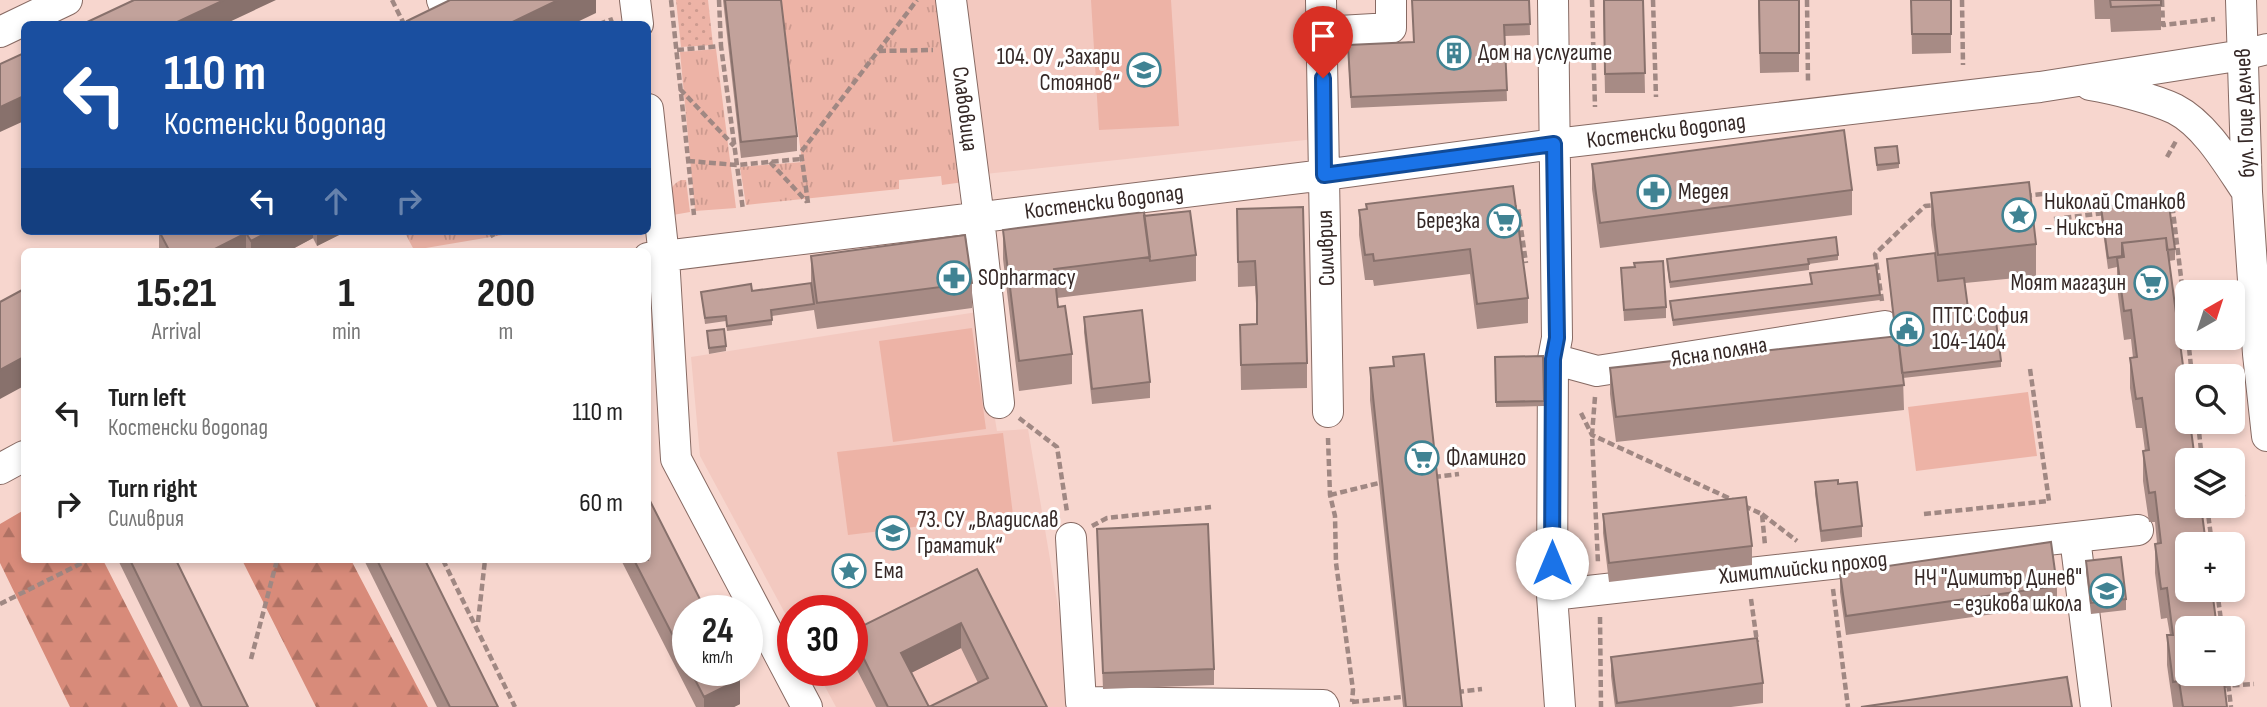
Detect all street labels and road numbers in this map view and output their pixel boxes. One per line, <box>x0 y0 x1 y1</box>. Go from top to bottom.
street label: бул. Гоце Делчев <box>2229 48 2261 178</box>
street label: Славовица <box>946 65 984 153</box>
street label: Костенски водопад <box>1585 107 1747 155</box>
street label: Костенски водопад <box>1023 178 1185 226</box>
street label: Силиврия <box>1311 210 1341 286</box>
street label: Ясна поляна <box>1669 331 1769 373</box>
street label: Химитлийски проход <box>1716 545 1889 591</box>

